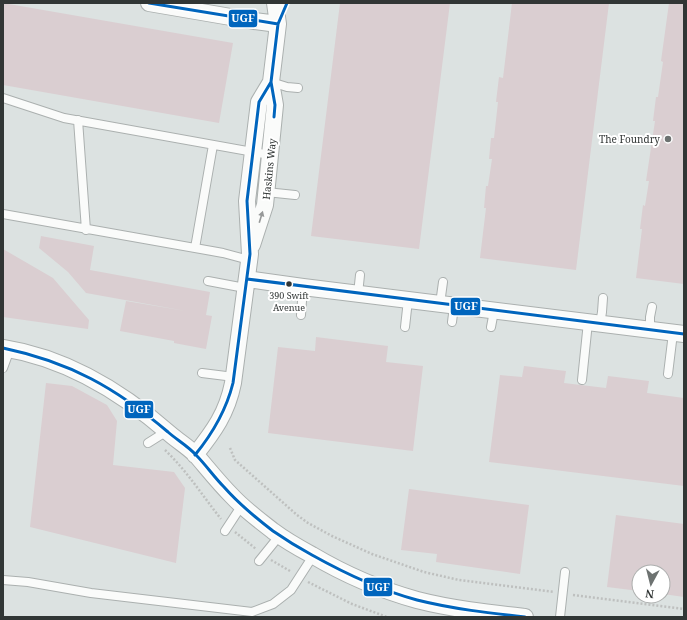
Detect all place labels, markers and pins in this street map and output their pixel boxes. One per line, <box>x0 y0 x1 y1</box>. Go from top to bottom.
place label: The Foundry <box>599 132 660 146</box>
marker: The Foundry <box>663 134 673 144</box>
marker: 390 Swift Avenue <box>284 279 294 289</box>
place label: 390 Swift Avenue <box>269 289 309 314</box>

